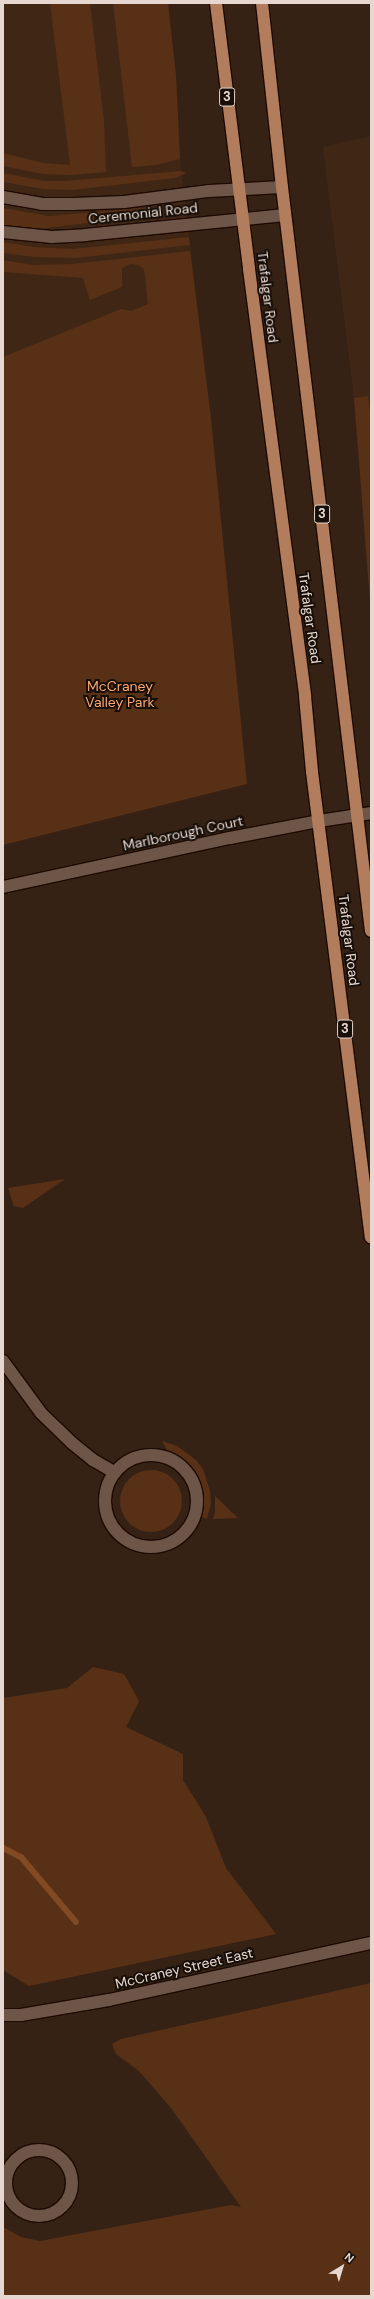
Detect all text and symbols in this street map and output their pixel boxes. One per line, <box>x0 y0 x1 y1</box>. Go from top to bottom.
road number: 3 <box>219 86 235 108</box>
street label: Ceremonial Road <box>87 199 199 227</box>
street label: Trafalgar Road <box>254 250 282 344</box>
road number: 3 <box>314 503 330 525</box>
street label: Trafalgar Road <box>295 571 325 665</box>
park label: McCraney Valley Park <box>85 678 155 710</box>
street label: Marlborough Court <box>121 812 245 854</box>
street label: Trafalgar Road <box>335 893 363 987</box>
road number: 3 <box>337 1018 353 1040</box>
street label: McCraney Street East <box>113 1944 255 1992</box>
north arrow <box>322 2247 362 2287</box>
text: N <box>342 2250 357 2266</box>

